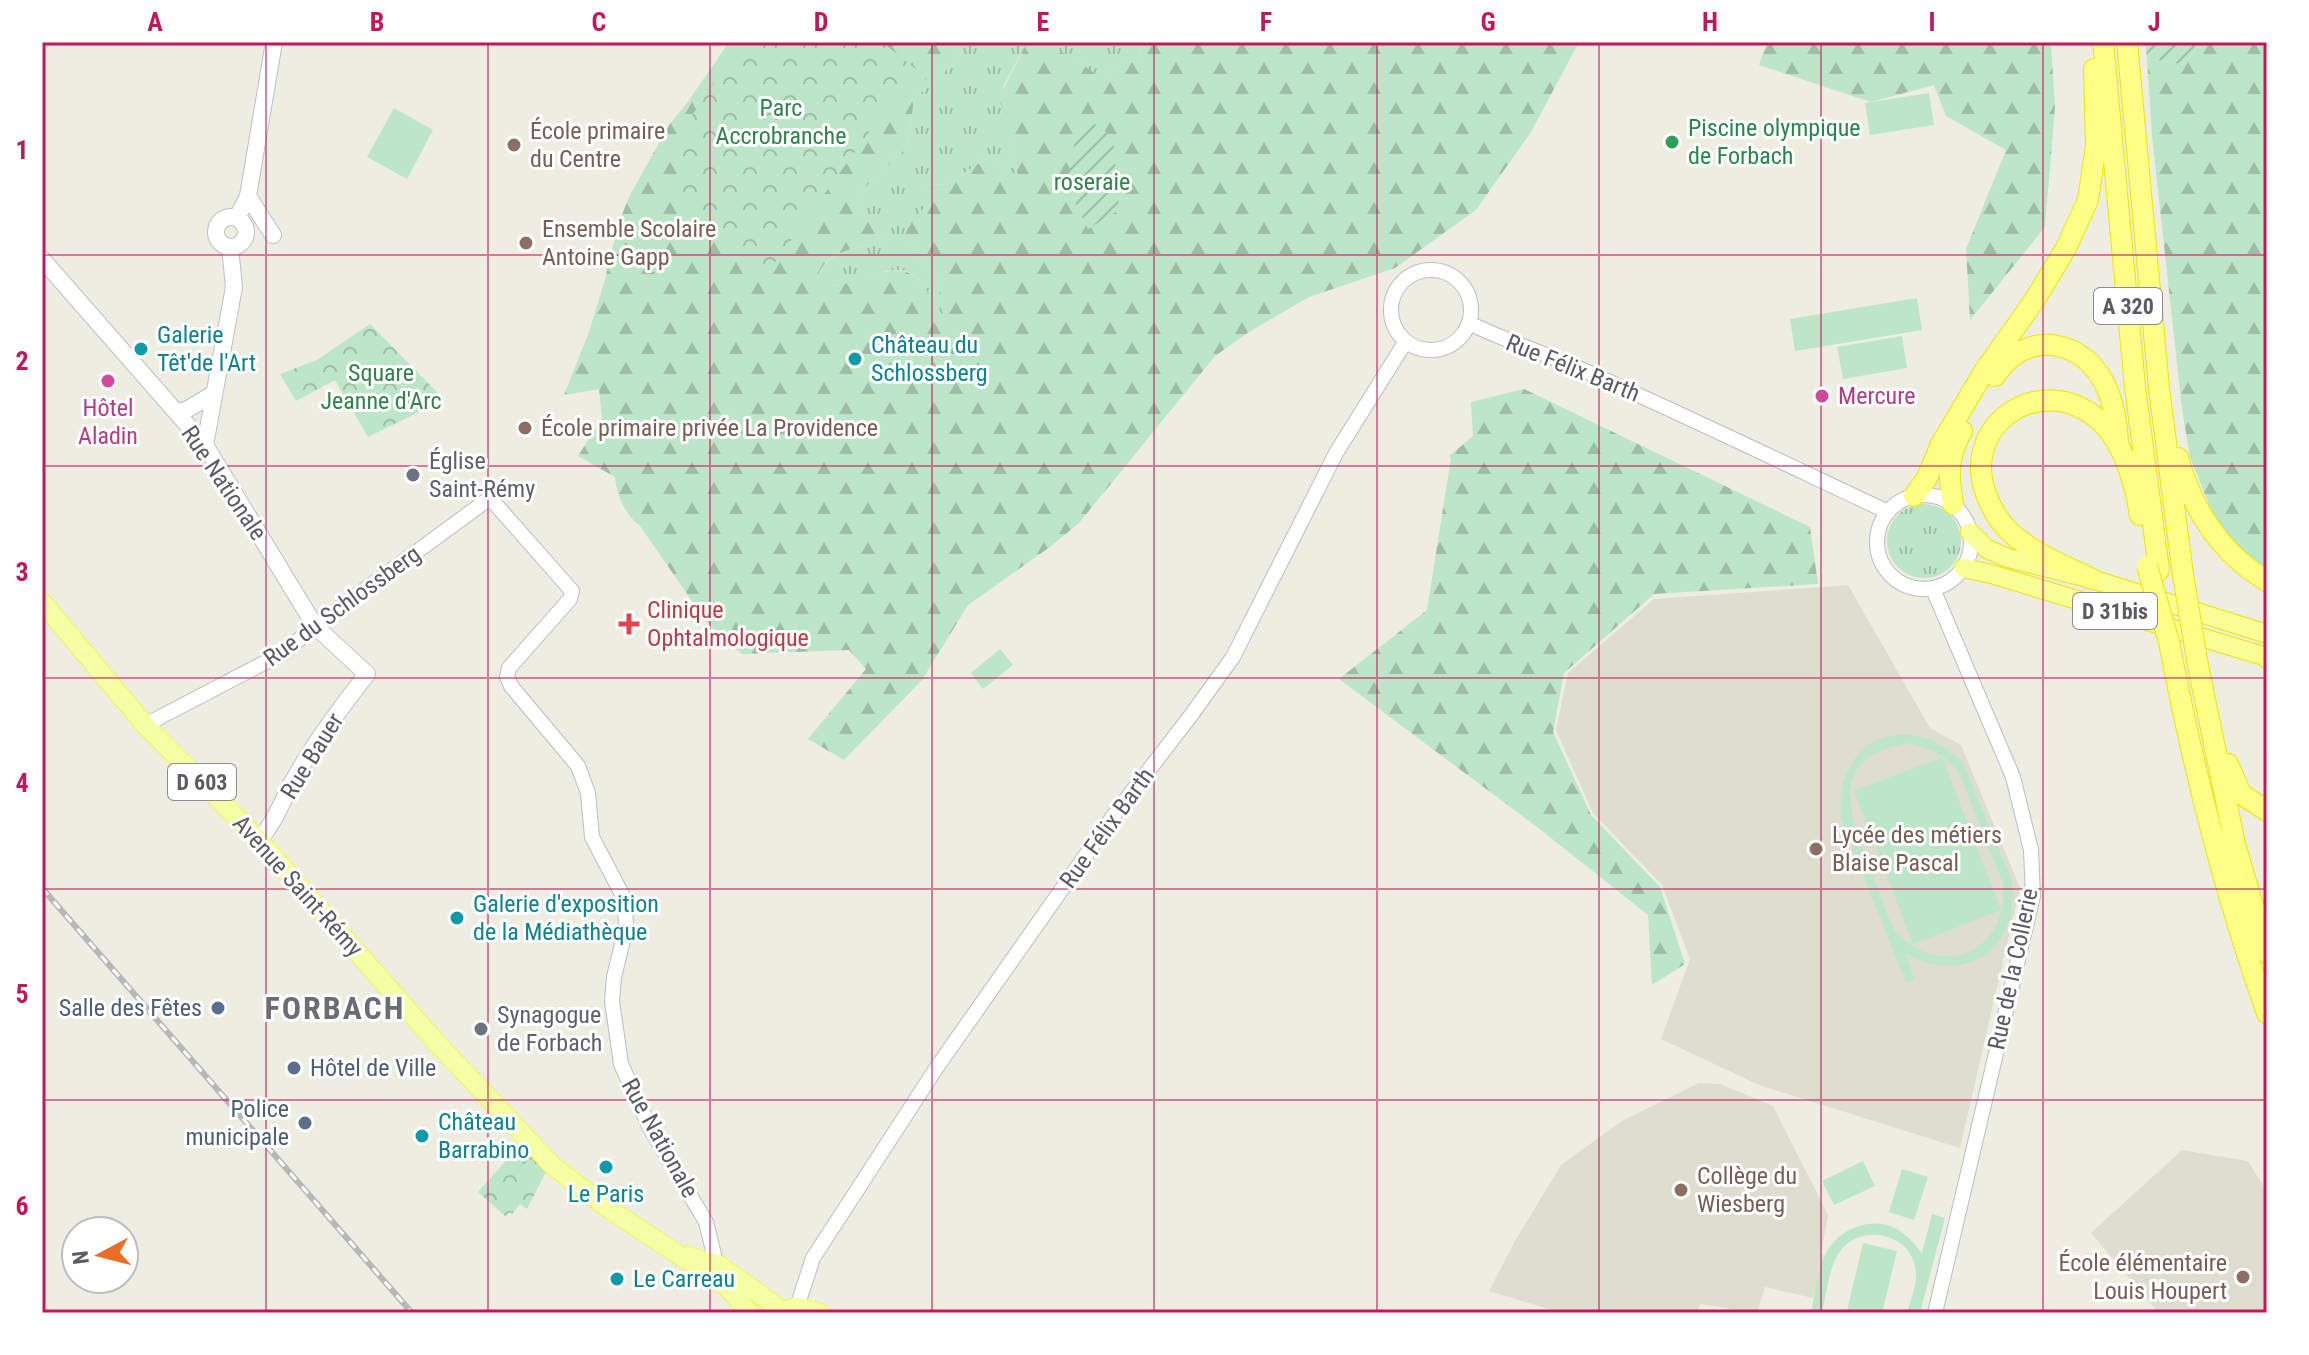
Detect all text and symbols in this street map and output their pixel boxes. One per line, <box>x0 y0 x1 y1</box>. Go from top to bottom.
text: A <box>147 7 163 37</box>
text: B <box>370 7 384 37</box>
text: C <box>592 7 607 37</box>
text: D <box>814 7 828 37</box>
text: E <box>1037 7 1050 37</box>
text: F <box>1260 7 1272 37</box>
text: G <box>1480 7 1496 37</box>
text: H <box>1702 7 1718 37</box>
text: I <box>1928 7 1936 37</box>
text: J <box>2148 7 2160 37</box>
park label: Parc Accrobranche <box>716 94 846 150</box>
place label: Piscine olympique de Forbach <box>1688 114 1861 170</box>
place label: École primaire du Centre <box>530 117 665 173</box>
marker: Piscine olympique de Forbach <box>1663 133 1681 151</box>
text: 1 <box>15 135 29 165</box>
marker: École primaire du Centre <box>505 136 523 154</box>
park label: roseraie <box>1054 168 1130 196</box>
place label: Ensemble Scolaire Antoine Gapp <box>542 215 716 271</box>
marker: Ensemble Scolaire Antoine Gapp <box>517 234 535 252</box>
road number: A 320 <box>2094 288 2162 324</box>
place label: Galerie Têt'de l'Art <box>157 321 256 377</box>
street label: Rue Félix Barth <box>1502 328 1644 408</box>
place label: Château du Schlossberg <box>871 331 988 387</box>
marker: Galerie Têt'de l'Art <box>132 340 150 358</box>
text: 2 <box>15 346 29 376</box>
marker: Château du Schlossberg <box>846 350 864 368</box>
park label: Square Jeanne d'Arc <box>320 359 442 415</box>
marker: Hôtel Aladin <box>99 372 117 390</box>
place label: Mercure <box>1838 382 1916 410</box>
marker: Mercure <box>1813 387 1831 405</box>
place label: Hôtel Aladin <box>78 394 138 450</box>
place label: École primaire privée La Providence <box>541 414 878 442</box>
marker: École primaire privée La Providence <box>516 419 534 437</box>
street label: Rue Nationale <box>175 420 273 546</box>
place label: Église Saint-Rémy <box>429 447 535 503</box>
marker: Église Saint-Rémy <box>404 466 422 484</box>
street label: Rue du Schlossberg <box>258 540 426 672</box>
text: 3 <box>15 557 29 587</box>
road number: D 31bis <box>2073 593 2157 629</box>
place label: Clinique Ophtalmologique <box>647 596 809 652</box>
marker: Clinique Ophtalmologique <box>618 613 640 635</box>
street label: Rue Bauer <box>275 708 349 804</box>
street label: Rue Félix Barth <box>1054 762 1160 894</box>
road number: D 603 <box>168 764 236 800</box>
text: 4 <box>15 768 29 798</box>
street label: Avenue Saint-Rémy <box>227 809 369 963</box>
place label: Lycée des métiers Blaise Pascal <box>1832 821 2002 877</box>
marker: Lycée des métiers Blaise Pascal <box>1807 840 1825 858</box>
street label: Rue de la Collerie <box>1982 886 2044 1052</box>
place label: Galerie d'exposition de la Médiathèque <box>473 890 659 946</box>
marker: Galerie d'exposition de la Médiathèque <box>448 909 466 927</box>
text: 5 <box>15 979 29 1009</box>
district label: FORBACH <box>265 989 405 1027</box>
place label: Salle des Fêtes <box>59 994 202 1022</box>
marker: Salle des Fêtes <box>209 999 227 1017</box>
place label: Synagogue de Forbach <box>497 1001 602 1057</box>
marker: Synagogue de Forbach <box>472 1020 490 1038</box>
place label: Hôtel de Ville <box>310 1054 436 1082</box>
marker: Hôtel de Ville <box>285 1059 303 1077</box>
street label: Rue Nationale <box>616 1073 704 1203</box>
place label: Police municipale <box>186 1095 289 1151</box>
place label: Château Barrabino <box>438 1108 529 1164</box>
marker: Police municipale <box>296 1114 314 1132</box>
marker: Château Barrabino <box>413 1127 431 1145</box>
marker: Le Paris <box>597 1158 615 1176</box>
place label: Collège du Wiesberg <box>1697 1162 1797 1218</box>
place label: Le Paris <box>568 1180 644 1208</box>
marker: Collège du Wiesberg <box>1672 1181 1690 1199</box>
text: 6 <box>15 1191 29 1221</box>
north arrow <box>60 1215 140 1295</box>
text: N <box>67 1249 94 1266</box>
place label: École élémentaire Louis Houpert <box>2058 1249 2227 1305</box>
place label: Le Carreau <box>633 1265 735 1293</box>
marker: École élémentaire Louis Houpert <box>2234 1268 2252 1286</box>
marker: Le Carreau <box>608 1270 626 1288</box>

